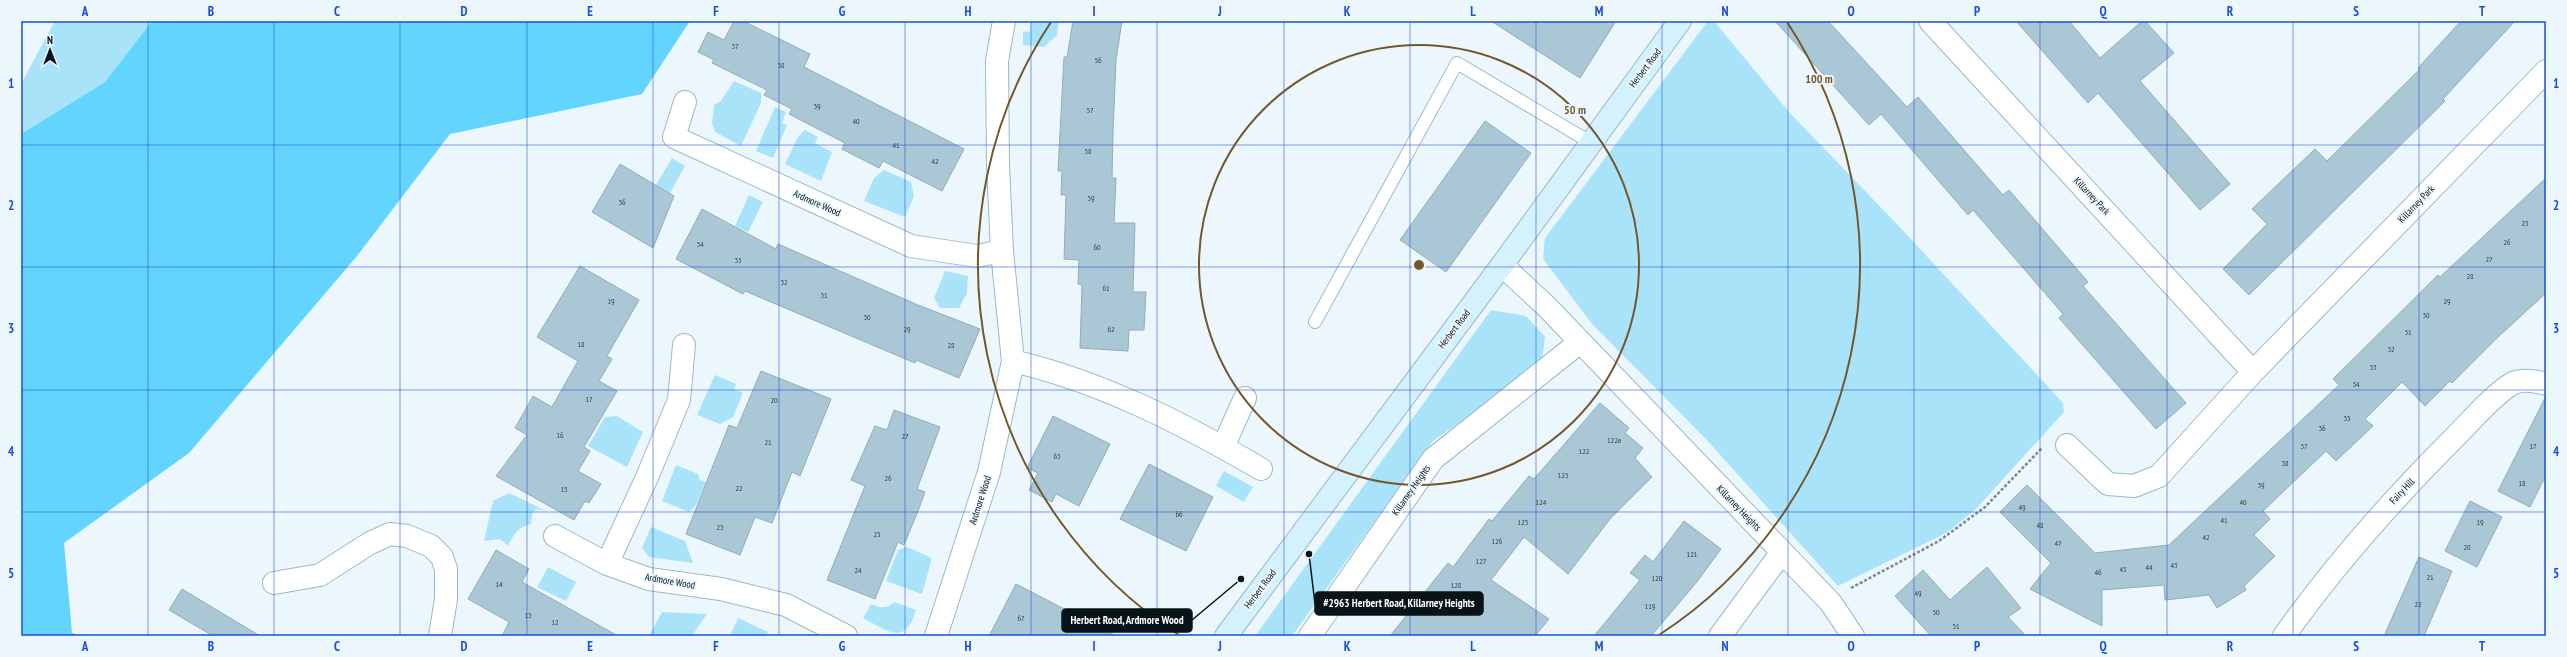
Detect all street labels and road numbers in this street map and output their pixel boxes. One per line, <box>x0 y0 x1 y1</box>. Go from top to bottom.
street label: Herbert Road <box>1626 46 1664 90</box>
street label: Killarney Park <box>2071 174 2113 218</box>
street label: Killarney Park <box>2395 182 2437 226</box>
street label: Ardmore Wood <box>791 187 843 219</box>
street label: Herbert Road <box>1435 307 1473 351</box>
street label: Killarney Heights <box>1389 462 1434 518</box>
street label: Ardmore Wood <box>966 474 994 526</box>
street label: Fairy Hill <box>2387 475 2418 507</box>
street label: Killarney Heights <box>1714 482 1765 534</box>
street label: Herbert Road <box>1241 567 1279 611</box>
street label: Ardmore Wood <box>644 570 696 592</box>

